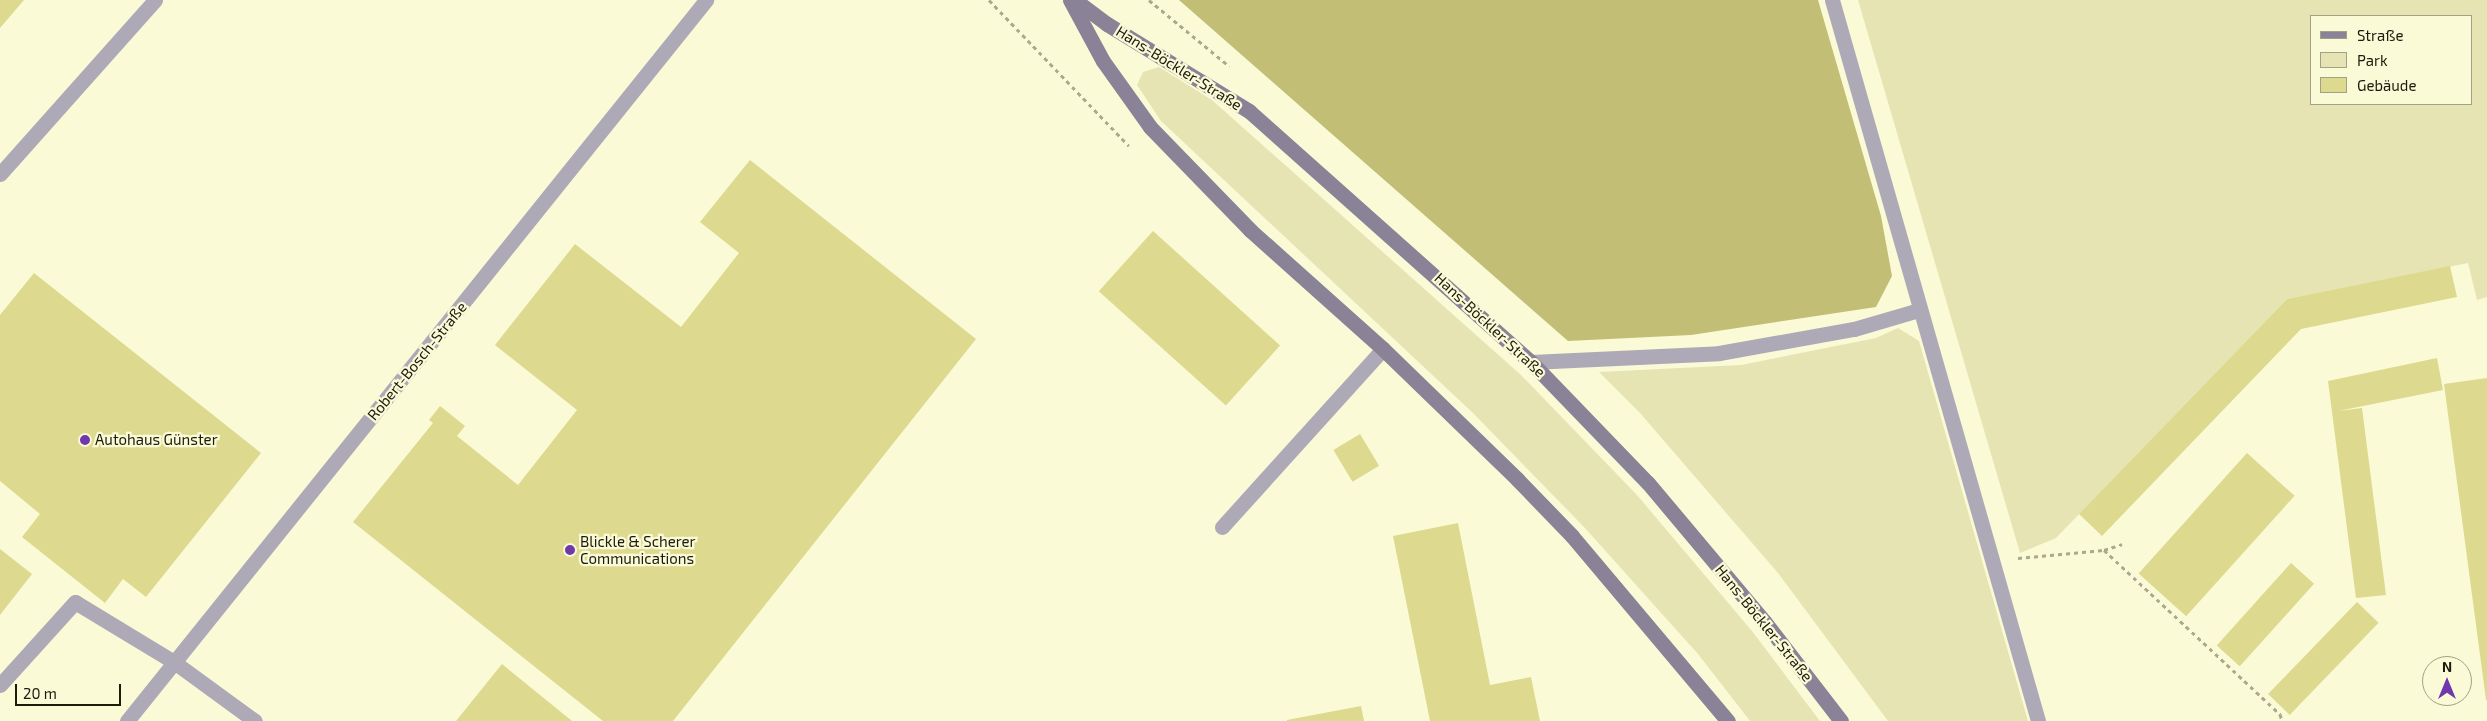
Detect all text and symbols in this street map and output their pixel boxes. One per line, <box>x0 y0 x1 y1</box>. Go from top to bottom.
legend <box>2310 15 2472 105</box>
street label: Hans-Böckler-Straße <box>1113 22 1245 114</box>
text: Straße <box>2357 26 2403 44</box>
text: Park <box>2357 51 2388 69</box>
text: Gebäude <box>2357 76 2416 94</box>
street label: Hans-Böckler-Straße <box>1431 269 1549 381</box>
street label: Robert-Bosch-Straße <box>364 298 470 424</box>
place label: Autohaus Günster <box>95 431 218 449</box>
marker: Autohaus Günster <box>79 434 91 446</box>
place label: Blickle & Scherer Communications <box>580 532 696 567</box>
marker: Blickle & Scherer Communications <box>564 544 576 556</box>
street label: Hans-Böckler-Straße <box>1711 561 1817 685</box>
north arrow <box>2422 656 2472 706</box>
text: N <box>2442 658 2452 675</box>
scale bar <box>18 674 124 706</box>
text: 20 m <box>23 684 57 702</box>

